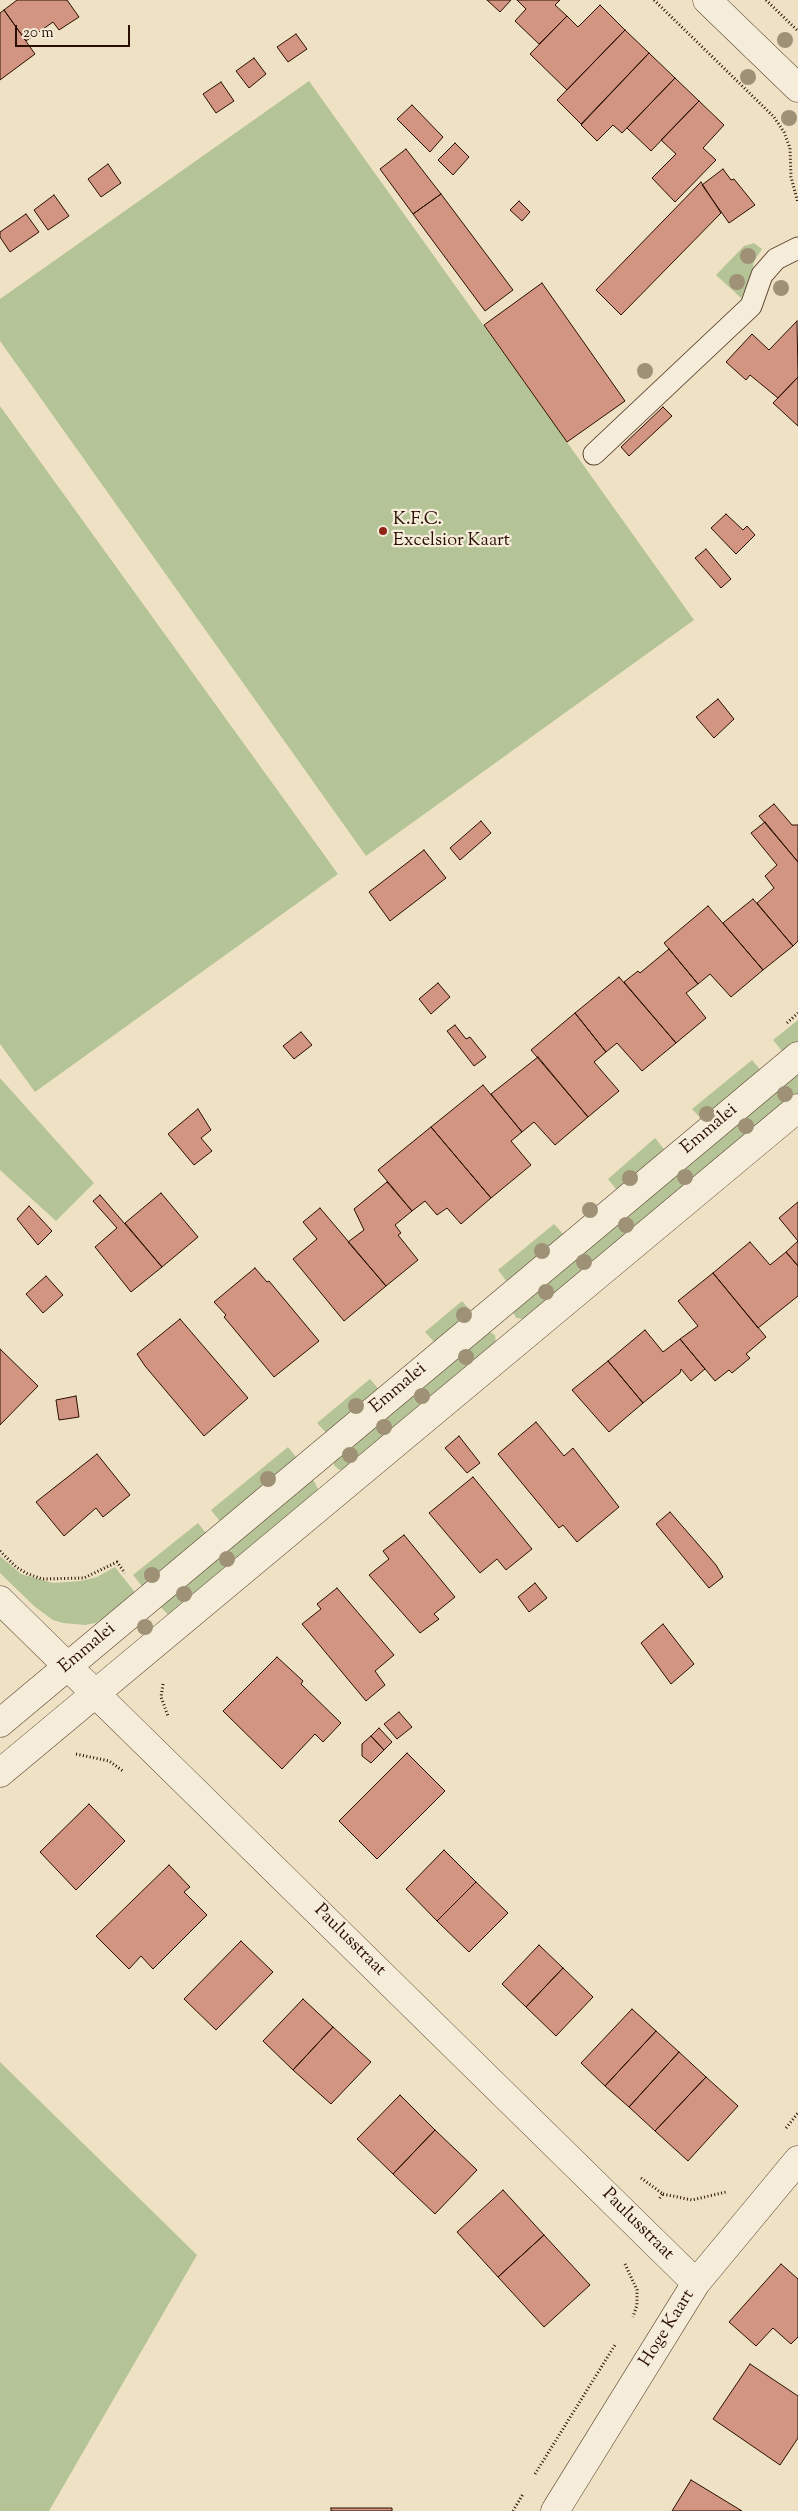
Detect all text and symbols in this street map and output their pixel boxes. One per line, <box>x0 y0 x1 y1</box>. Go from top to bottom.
scale bar <box>18 15 132 47</box>
text: 20 m <box>23 23 54 44</box>
place label: K.F.C. Excelsior Kaart <box>393 510 510 552</box>
marker: K.F.C. Excelsior Kaart <box>377 525 389 537</box>
street label: Emmalei <box>677 1100 743 1160</box>
street label: Emmalei <box>366 1359 432 1419</box>
street label: Emmalei <box>55 1619 121 1679</box>
street label: Paulusstraat <box>308 1900 390 1982</box>
street label: Paulusstraat <box>596 2184 678 2266</box>
street label: Hoge Kaart <box>636 2286 700 2372</box>

